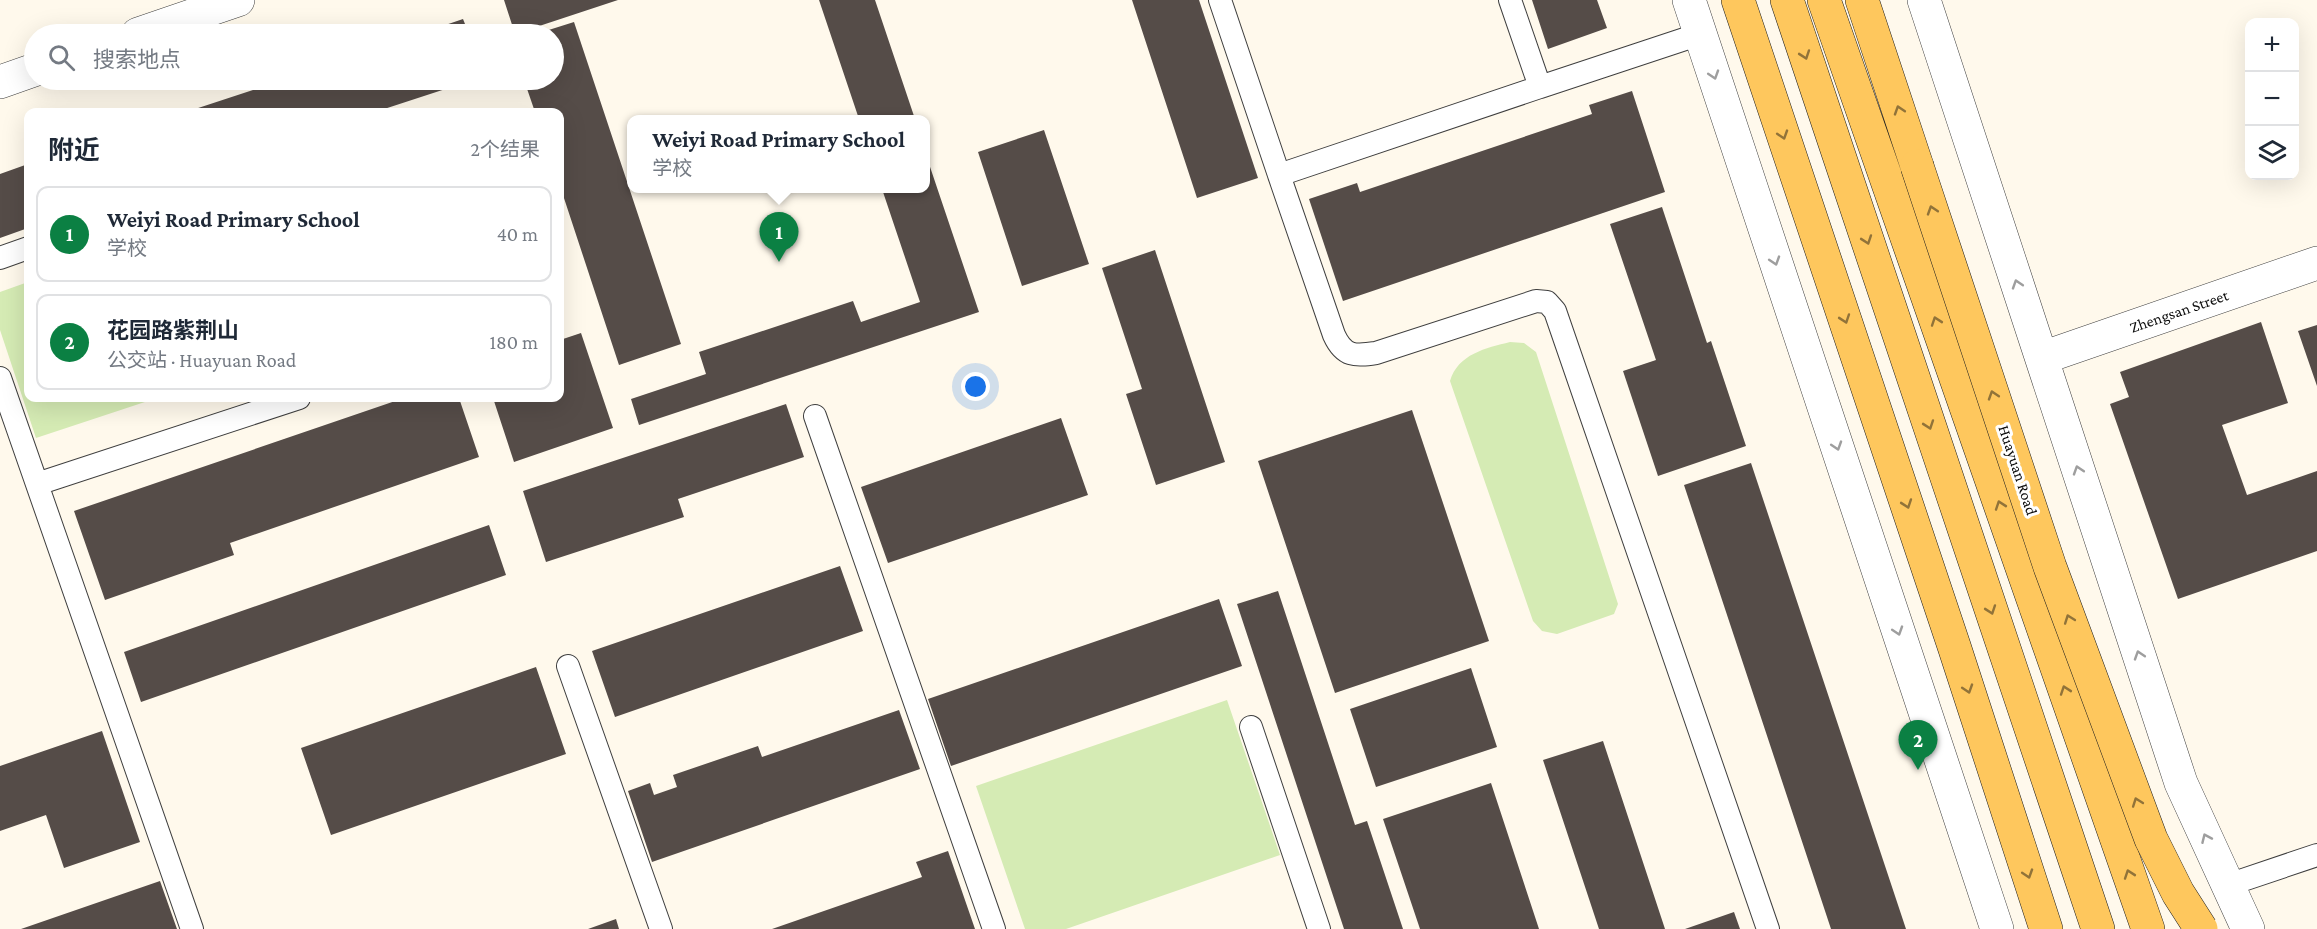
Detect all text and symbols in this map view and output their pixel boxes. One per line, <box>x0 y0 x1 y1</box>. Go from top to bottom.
map controls <box>2245 18 2299 180</box>
button: + <box>2245 18 2299 72</box>
search box <box>24 24 564 90</box>
icon: search <box>45 41 78 74</box>
text: 搜索地点 <box>93 47 181 72</box>
one-way arrow <box>1798 50 1811 60</box>
one-way arrow <box>1707 69 1719 80</box>
button: − <box>2245 72 2299 126</box>
one-way arrow <box>1893 105 1906 116</box>
popup <box>627 115 930 193</box>
button: layers <box>2245 126 2299 180</box>
text: Weiyi Road Primary School <box>652 127 905 152</box>
one-way arrow <box>1776 129 1788 140</box>
text: 附近 <box>48 136 100 165</box>
text: 2个结果 <box>470 138 540 160</box>
text: 学校 <box>652 157 692 179</box>
one-way arrow <box>1926 205 1939 216</box>
text: Weiyi Road Primary School <box>107 207 360 232</box>
pin: 1 <box>760 212 798 262</box>
text: 1 <box>66 223 73 245</box>
text: 40 m <box>497 223 538 245</box>
one-way arrow <box>1860 234 1873 245</box>
text: 学校 <box>107 237 147 259</box>
one-way arrow <box>1768 255 1781 266</box>
one-way arrow <box>2012 280 2025 290</box>
street label: Zhengsan Street <box>2128 286 2231 337</box>
one-way arrow <box>1837 313 1850 324</box>
one-way arrow <box>1931 316 1944 327</box>
text: 花园路紫荆山 <box>107 318 239 343</box>
text: 2 <box>64 331 75 353</box>
text: 180 m <box>489 331 538 353</box>
text: 公交站 · Huayuan Road <box>107 349 296 371</box>
your location <box>961 372 990 401</box>
one-way arrow <box>1988 390 2000 401</box>
one-way arrow <box>1922 419 1935 430</box>
street label: Huayuan Road <box>1994 423 2041 518</box>
one-way arrow <box>1829 440 1842 451</box>
one-way arrow <box>2073 465 2086 476</box>
one-way arrow <box>1899 498 1912 509</box>
one-way arrow <box>1995 501 2008 511</box>
one-way arrow <box>1984 604 1997 615</box>
one-way arrow <box>2064 615 2077 625</box>
one-way arrow <box>1891 625 1903 636</box>
one-way arrow <box>2134 650 2146 661</box>
one-way arrow <box>1961 683 1973 694</box>
one-way arrow <box>2059 685 2072 696</box>
pin: 2 <box>1898 720 1938 770</box>
one-way arrow <box>2132 797 2145 808</box>
one-way arrow <box>2202 833 2214 844</box>
one-way arrow <box>2021 868 2033 879</box>
one-way arrow <box>2123 869 2136 880</box>

